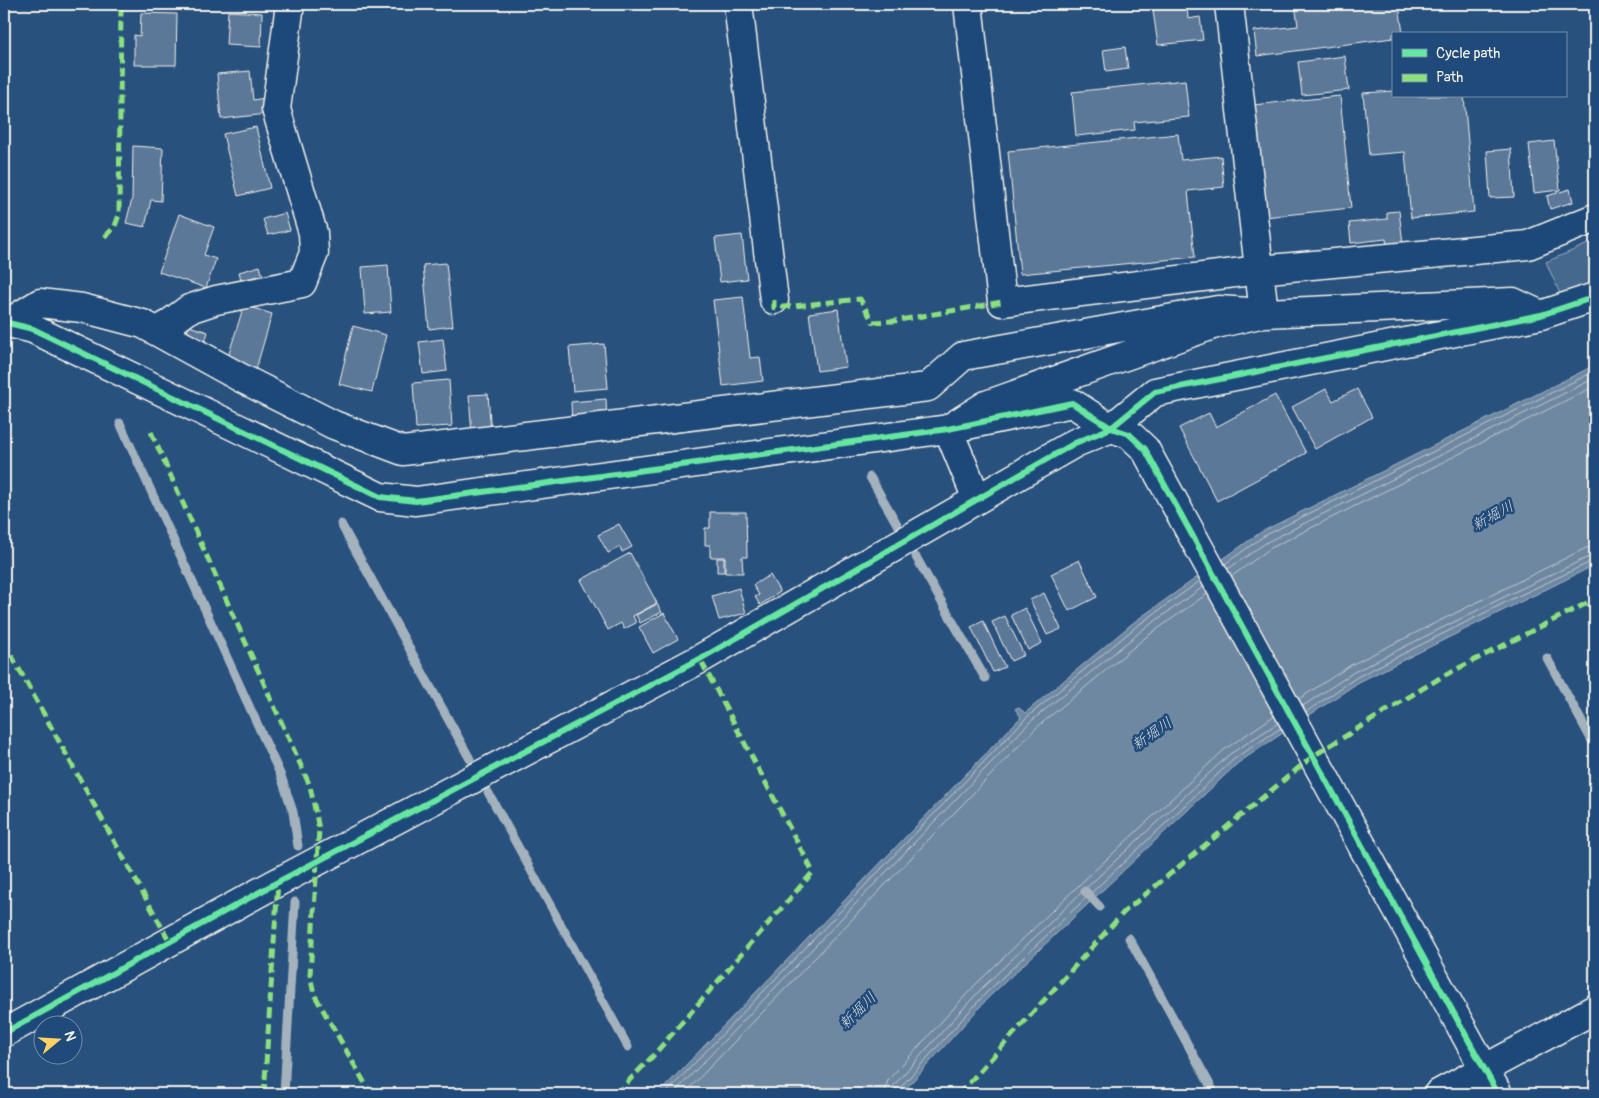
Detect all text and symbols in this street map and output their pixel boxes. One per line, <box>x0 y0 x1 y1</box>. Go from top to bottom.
legend <box>1392 32 1566 98</box>
text: Cycle path <box>1436 44 1500 63</box>
text: Path <box>1436 68 1463 87</box>
water label: 新堀川 <box>1469 497 1517 535</box>
water label: 新堀川 <box>1128 713 1176 755</box>
water label: 新堀川 <box>835 988 881 1034</box>
north arrow <box>32 1016 82 1066</box>
text: N <box>60 1029 79 1043</box>

